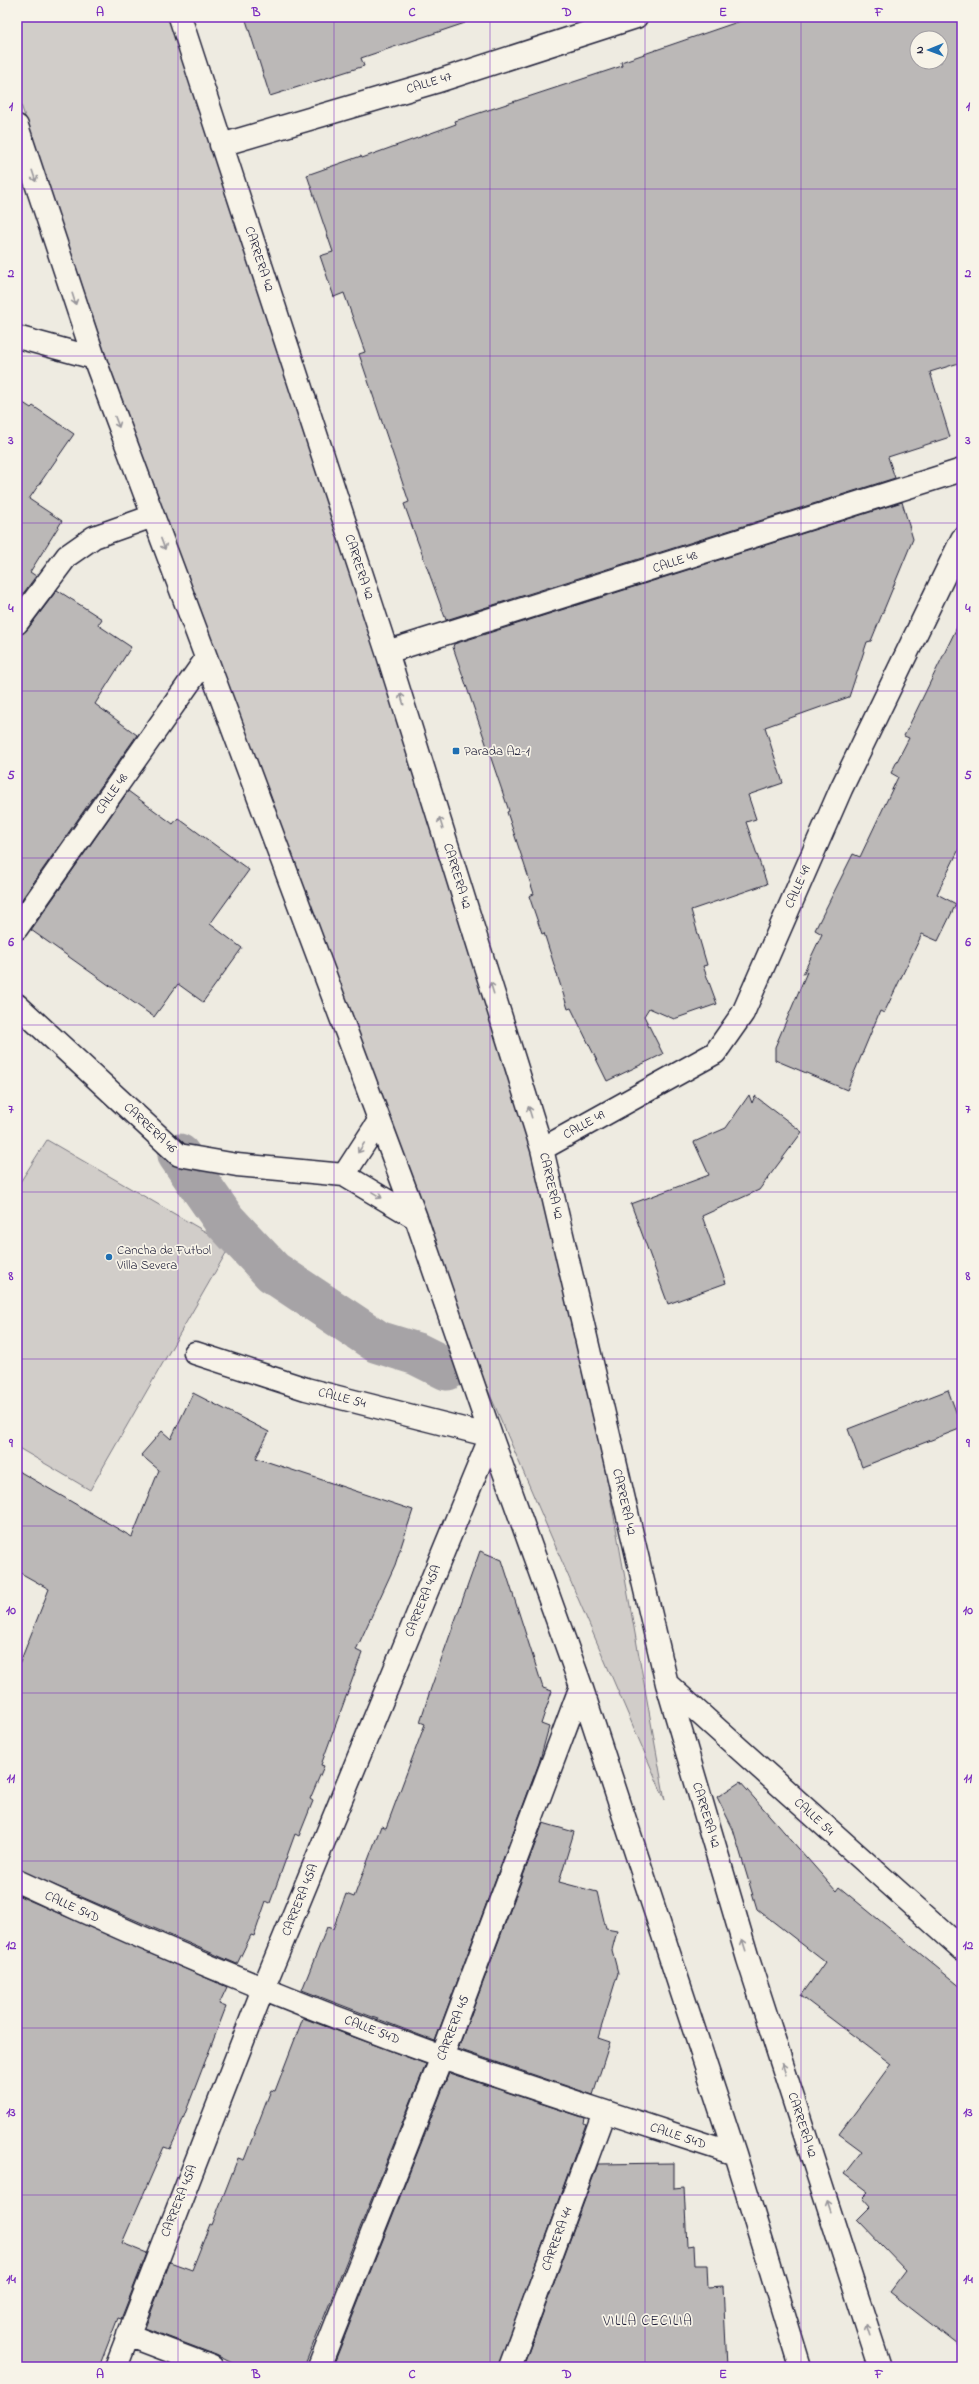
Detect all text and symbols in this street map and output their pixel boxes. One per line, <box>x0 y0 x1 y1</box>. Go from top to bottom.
text: A <box>96 3 104 22</box>
text: B <box>251 3 261 22</box>
text: C <box>408 3 416 22</box>
text: D <box>561 3 572 22</box>
text: E <box>719 3 727 22</box>
text: F <box>874 3 884 22</box>
north arrow <box>909 30 949 70</box>
text: N <box>912 46 928 54</box>
street label: CALLE 47 <box>404 67 455 99</box>
text: 1 <box>9 97 14 116</box>
text: 1 <box>966 97 971 116</box>
one-way arrow <box>30 170 38 182</box>
street label: CARRERA 42 <box>240 224 279 295</box>
text: 2 <box>7 264 15 283</box>
text: 2 <box>964 264 972 283</box>
one-way arrow <box>71 293 78 306</box>
one-way arrow <box>114 416 122 428</box>
text: 3 <box>7 431 14 450</box>
text: 3 <box>964 431 971 450</box>
street label: CARRERA 42 <box>340 532 379 603</box>
one-way arrow <box>160 537 168 549</box>
street label: CALLE 48 <box>650 546 700 578</box>
text: 4 <box>7 599 14 618</box>
text: 4 <box>964 599 971 618</box>
one-way arrow <box>398 693 405 706</box>
place label: Parada A2-1 <box>464 742 530 761</box>
marker: Parada A2-1 <box>451 746 461 756</box>
text: 5 <box>7 766 15 785</box>
text: 5 <box>964 766 972 785</box>
street label: CALLE 48 <box>91 770 133 818</box>
one-way arrow <box>437 817 444 830</box>
street label: CARRERA 42 <box>438 841 476 912</box>
street label: CALLE 49 <box>780 862 816 911</box>
text: 6 <box>7 933 14 952</box>
text: 6 <box>964 933 971 952</box>
one-way arrow <box>488 981 495 994</box>
street label: CARRERA 46 <box>119 1098 181 1158</box>
text: 7 <box>8 1100 14 1119</box>
text: 7 <box>965 1100 971 1119</box>
one-way arrow <box>526 1105 533 1118</box>
street label: CALLE 49 <box>560 1106 608 1144</box>
one-way arrow <box>357 1142 365 1153</box>
street label: CARRERA 42 <box>534 1151 568 1222</box>
one-way arrow <box>371 1192 383 1200</box>
place label: Cancha de Futbol Villa Severa <box>116 1241 211 1275</box>
marker: Cancha de Futbol Villa Severa <box>104 1252 114 1262</box>
text: 8 <box>8 1267 14 1286</box>
text: 8 <box>965 1267 971 1286</box>
street label: CALLE 54 <box>316 1383 369 1413</box>
text: 9 <box>8 1434 14 1453</box>
text: 9 <box>965 1434 971 1453</box>
street label: CARRERA 42 <box>607 1467 641 1538</box>
street label: CARRERA 45A <box>400 1562 446 1640</box>
text: 10 <box>6 1601 16 1620</box>
text: 10 <box>963 1601 973 1620</box>
text: 11 <box>7 1769 16 1788</box>
text: 11 <box>964 1769 973 1788</box>
street label: CARRERA 42 <box>687 1780 725 1851</box>
street label: CALLE 54 <box>790 1794 839 1841</box>
street label: CARRERA 45A <box>277 1861 323 1939</box>
street label: CALLE 54D <box>42 1886 102 1928</box>
text: 12 <box>6 1936 17 1955</box>
text: 12 <box>963 1936 974 1955</box>
one-way arrow <box>740 1939 747 1952</box>
street label: CARRERA 45 <box>432 1992 474 2063</box>
street label: CALLE 54D <box>341 2011 403 2049</box>
one-way arrow <box>780 2063 787 2076</box>
street label: CARRERA 42 <box>783 2090 822 2161</box>
text: 13 <box>6 2103 16 2122</box>
text: 13 <box>963 2103 973 2122</box>
street label: CALLE 54D <box>647 2118 709 2154</box>
street label: CARRERA 45A <box>156 2162 202 2240</box>
one-way arrow <box>824 2200 831 2213</box>
street label: CARRERA 44 <box>537 2204 578 2274</box>
text: 14 <box>6 2270 16 2289</box>
text: 14 <box>963 2270 973 2289</box>
district label: VILLA CECILIA <box>602 2311 693 2332</box>
one-way arrow <box>864 2324 871 2337</box>
text: A <box>96 2365 104 2384</box>
text: B <box>251 2365 261 2384</box>
text: C <box>408 2365 416 2384</box>
text: D <box>561 2365 572 2384</box>
text: E <box>719 2365 727 2384</box>
text: F <box>874 2365 884 2384</box>

